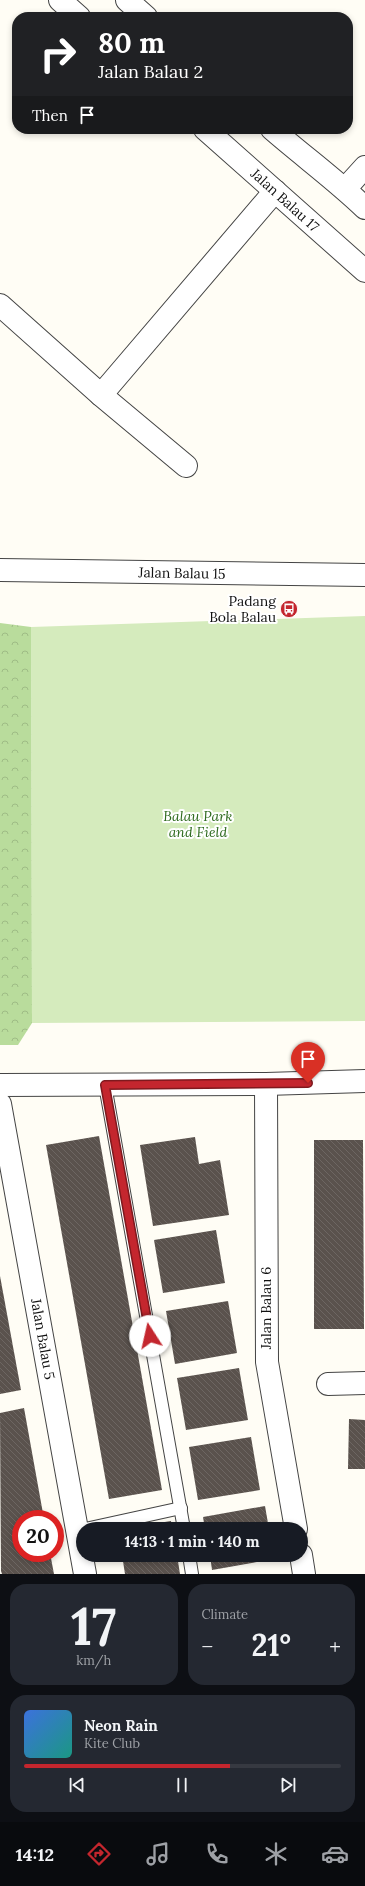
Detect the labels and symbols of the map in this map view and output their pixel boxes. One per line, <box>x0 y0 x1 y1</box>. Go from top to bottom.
street label: Jalan Balau 17 <box>246 164 323 236</box>
street label: Jalan Balau 15 <box>137 563 226 583</box>
place label: Padang Bola Balau <box>209 592 276 626</box>
bus stop icon: Padang Bola Balau <box>279 599 299 619</box>
park label: Balau Park and Field <box>163 807 233 841</box>
pin <box>291 1042 325 1083</box>
street label: Jalan Balau 6 <box>257 1267 275 1350</box>
street label: Jalan Balau 5 <box>27 1296 59 1381</box>
position arrow <box>129 1315 171 1357</box>
speed limit sign: 20 <box>12 1510 64 1562</box>

